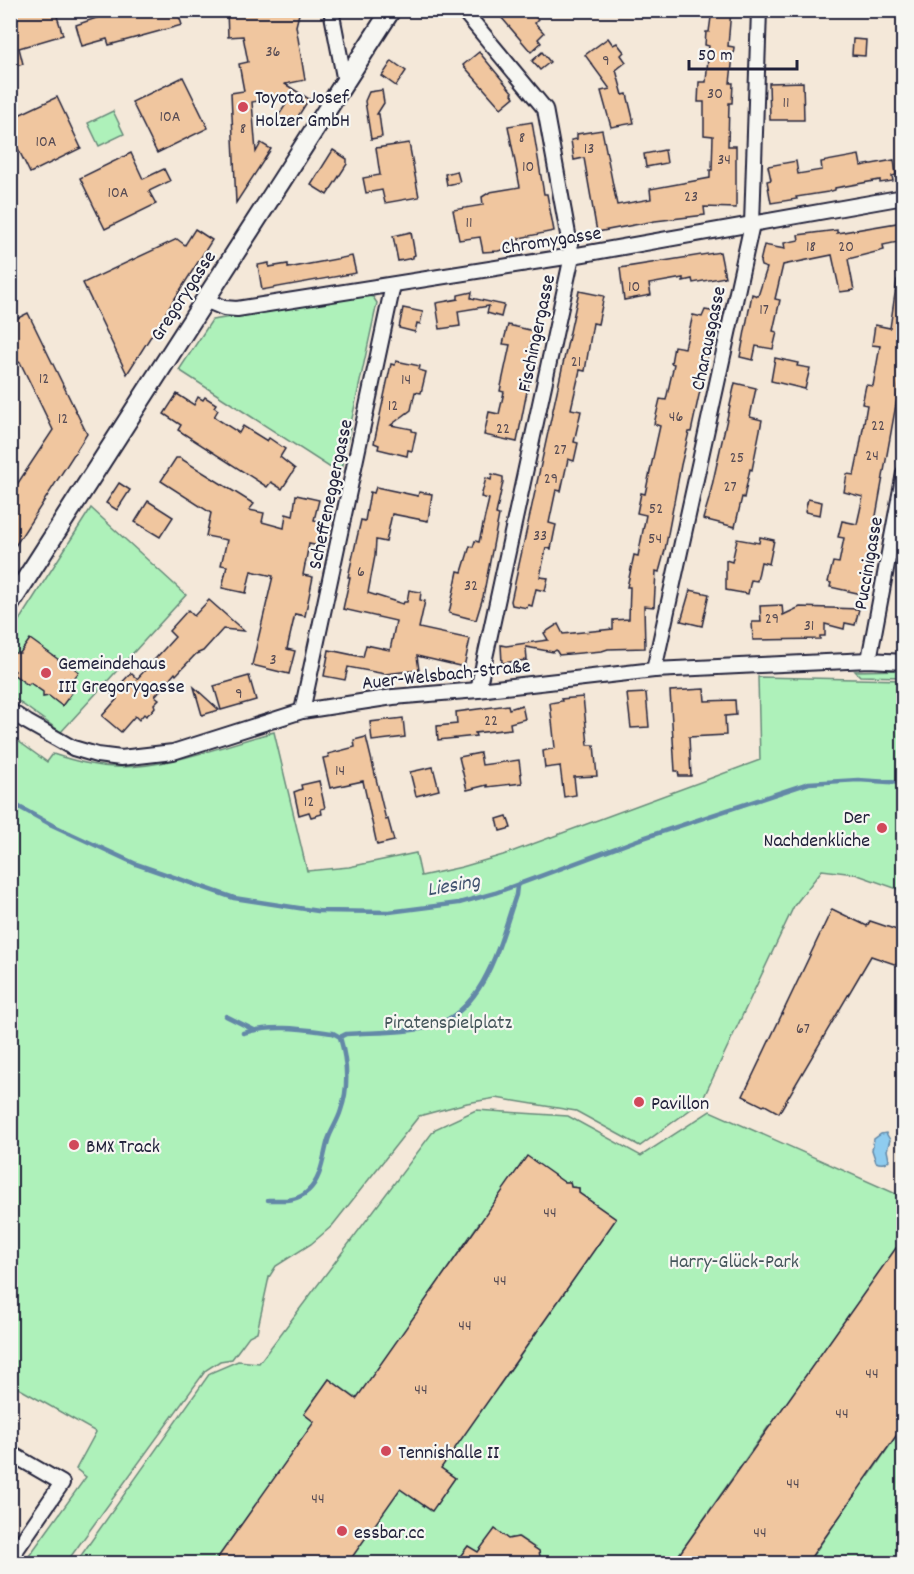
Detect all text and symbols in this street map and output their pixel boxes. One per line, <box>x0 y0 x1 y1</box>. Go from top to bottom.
scale bar <box>689 33 797 71</box>
house number: 36 <box>266 41 281 64</box>
text: 50 m <box>698 44 733 69</box>
house number: 9 <box>602 50 610 73</box>
house number: 30 <box>707 83 723 106</box>
place label: Toyota Josef Holzer GmbH <box>255 85 350 136</box>
house number: 11 <box>782 92 790 115</box>
marker: Toyota Josef Holzer GmbH <box>236 100 250 114</box>
house number: 10A <box>160 106 181 129</box>
house number: 8 <box>240 118 246 141</box>
house number: 8 <box>519 127 525 150</box>
house number: 10A <box>36 131 57 154</box>
house number: 13 <box>584 138 594 161</box>
house number: 34 <box>717 149 731 172</box>
house number: 10 <box>522 156 534 179</box>
house number: 10A <box>108 182 129 205</box>
house number: 23 <box>684 186 698 209</box>
house number: 11 <box>465 212 473 235</box>
street label: Chromygasse <box>499 220 604 264</box>
house number: 18 <box>806 236 816 259</box>
house number: 20 <box>838 236 854 259</box>
street label: Gregorygasse <box>145 246 224 348</box>
street label: Fischingergasse <box>512 272 564 395</box>
house number: 10 <box>628 276 640 299</box>
street label: Charausgasse <box>685 284 735 393</box>
house number: 17 <box>759 299 769 322</box>
house number: 21 <box>571 351 581 374</box>
house number: 12 <box>39 368 49 391</box>
house number: 14 <box>401 369 411 392</box>
house number: 12 <box>388 395 398 418</box>
house number: 46 <box>669 406 683 429</box>
house number: 12 <box>58 408 68 431</box>
house number: 22 <box>871 415 885 438</box>
street label: Scheffeneggergasse <box>302 417 362 572</box>
house number: 22 <box>496 418 510 441</box>
house number: 27 <box>553 439 567 462</box>
house number: 24 <box>865 445 879 468</box>
house number: 25 <box>730 447 744 470</box>
house number: 29 <box>544 468 558 491</box>
house number: 27 <box>723 476 737 499</box>
house number: 52 <box>649 498 663 521</box>
street label: Puccinigasse <box>848 515 892 612</box>
house number: 33 <box>533 525 547 548</box>
house number: 54 <box>648 528 662 551</box>
house number: 6 <box>357 561 365 584</box>
house number: 32 <box>464 575 478 598</box>
house number: 29 <box>765 608 779 631</box>
house number: 31 <box>804 615 814 638</box>
house number: 3 <box>269 649 277 672</box>
place label: Gemeindehaus III Gregorygasse <box>58 651 185 702</box>
street label: Auer-Welsbach-Straße <box>361 653 532 699</box>
marker: Gemeindehaus III Gregorygasse <box>39 666 53 680</box>
house number: 9 <box>235 683 243 706</box>
house number: 22 <box>484 710 498 733</box>
house number: 14 <box>335 760 345 783</box>
house number: 12 <box>304 791 314 814</box>
place label: Der Nachdenkliche <box>764 805 871 856</box>
marker: Der Nachdenkliche <box>875 821 889 835</box>
water label: Liesing <box>425 867 483 906</box>
park label: Piratenspielplatz <box>384 1010 512 1038</box>
house number: 67 <box>796 1018 810 1041</box>
place label: Pavillon <box>651 1091 709 1119</box>
marker: Pavillon <box>632 1095 646 1109</box>
place label: BMX Track <box>86 1134 160 1162</box>
marker: BMX Track <box>67 1138 81 1152</box>
house number: 44 <box>543 1202 557 1225</box>
park label: Harry-Glück-Park <box>669 1249 799 1277</box>
house number: 44 <box>493 1270 507 1293</box>
house number: 44 <box>458 1315 472 1338</box>
house number: 44 <box>865 1363 879 1386</box>
house number: 44 <box>414 1379 428 1402</box>
house number: 44 <box>835 1403 849 1426</box>
place label: Tennishalle II <box>398 1440 499 1468</box>
marker: Tennishalle II <box>379 1444 393 1458</box>
house number: 44 <box>786 1473 800 1496</box>
house number: 44 <box>311 1488 325 1511</box>
place label: essbar.cc <box>354 1520 425 1548</box>
house number: 44 <box>753 1522 767 1545</box>
marker: essbar.cc <box>335 1524 349 1538</box>

